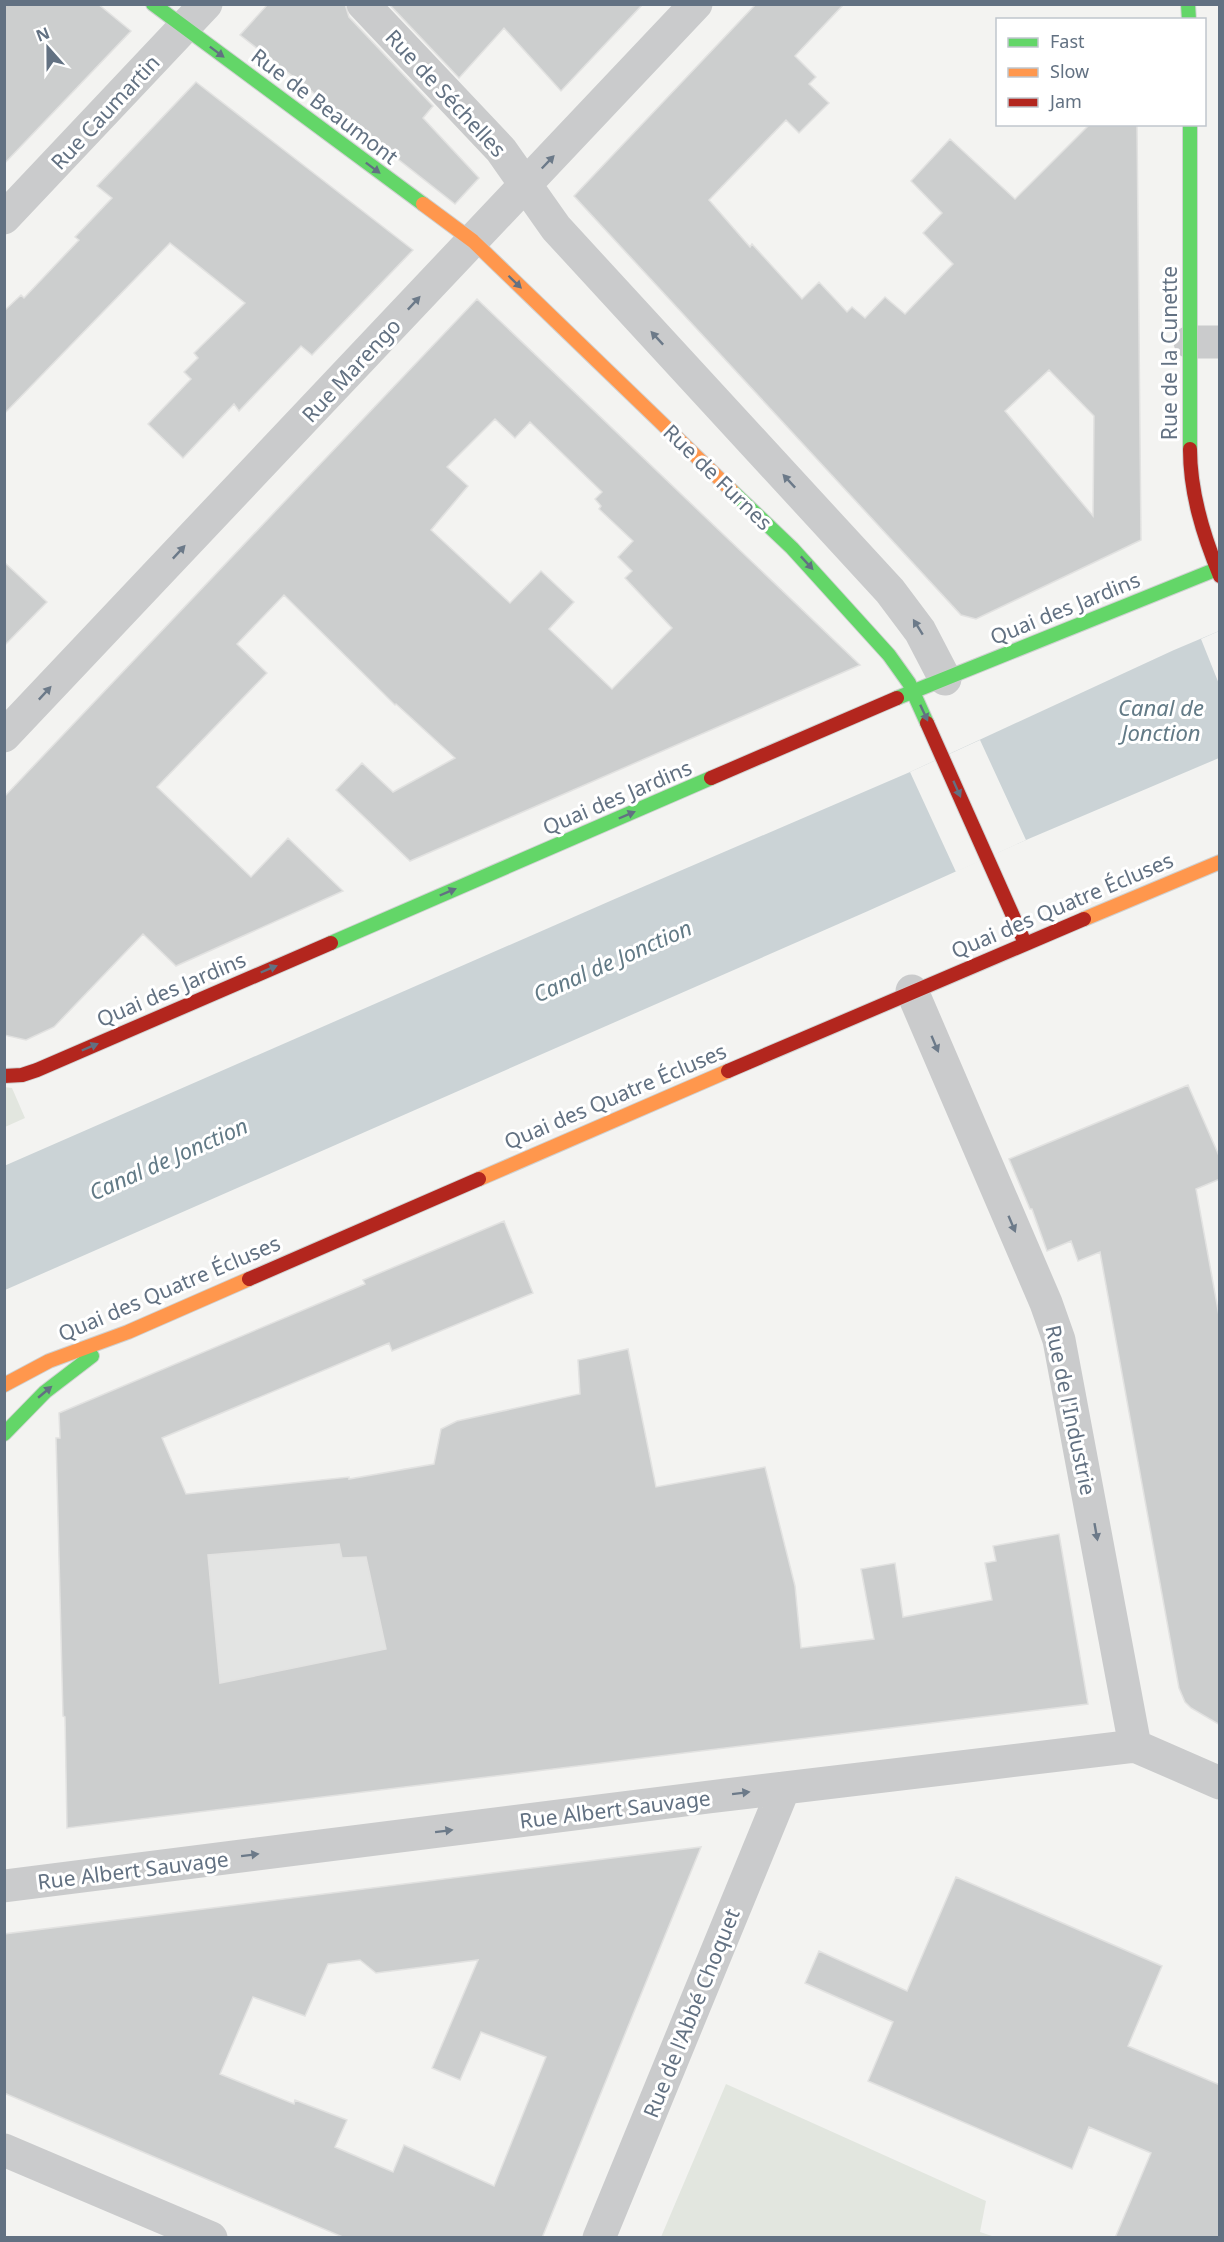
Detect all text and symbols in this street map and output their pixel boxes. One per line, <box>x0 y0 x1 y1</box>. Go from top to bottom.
north arrow <box>18 18 78 78</box>
legend <box>996 18 1206 126</box>
text: N <box>33 21 53 47</box>
street label: Rue de Séchelles <box>380 23 512 163</box>
text: Fast <box>1050 29 1085 53</box>
street label: Rue de Beaumont <box>246 42 404 171</box>
one-way arrow <box>208 46 224 58</box>
street label: Rue Caumartin <box>44 49 166 175</box>
text: Slow <box>1050 59 1089 83</box>
text: Jam <box>1048 89 1082 113</box>
one-way arrow <box>541 154 555 169</box>
one-way arrow <box>366 162 381 174</box>
street label: Rue de la Cunette <box>1155 266 1183 440</box>
one-way arrow <box>507 275 522 288</box>
one-way arrow <box>407 296 421 311</box>
street label: Rue Marengo <box>295 312 407 428</box>
one-way arrow <box>650 330 664 345</box>
street label: Rue de Furnes <box>658 418 778 536</box>
one-way arrow <box>782 474 796 489</box>
one-way arrow <box>172 544 186 559</box>
one-way arrow <box>799 556 813 570</box>
street label: Quai des Jardins <box>986 565 1144 651</box>
one-way arrow <box>912 619 923 636</box>
one-way arrow <box>37 687 51 701</box>
water label: Canal de Jonction <box>1117 692 1204 747</box>
one-way arrow <box>919 705 928 722</box>
street label: Quai des Jardins <box>538 753 696 841</box>
one-way arrow <box>952 780 962 798</box>
one-way arrow <box>619 810 637 820</box>
street label: Quai des Quatre Écluses <box>947 845 1177 965</box>
one-way arrow <box>440 887 458 897</box>
water label: Canal de Jonction <box>528 912 696 1008</box>
street label: Quai des Jardins <box>92 945 250 1033</box>
one-way arrow <box>261 965 278 974</box>
street label: Quai des Quatre Écluses <box>500 1036 730 1156</box>
one-way arrow <box>930 1036 940 1054</box>
one-way arrow <box>82 1042 100 1052</box>
water label: Canal de Jonction <box>84 1110 252 1206</box>
one-way arrow <box>1007 1215 1017 1233</box>
street label: Quai des Quatre Écluses <box>54 1228 284 1348</box>
street label: Rue de l'Industrie <box>1039 1322 1103 1498</box>
one-way arrow <box>37 1386 53 1399</box>
one-way arrow <box>1092 1523 1101 1542</box>
street label: Rue Albert Sauvage <box>518 1783 712 1835</box>
one-way arrow <box>732 1788 751 1798</box>
one-way arrow <box>434 1826 453 1835</box>
street label: Rue Albert Sauvage <box>36 1844 230 1896</box>
one-way arrow <box>241 1851 260 1860</box>
street label: Rue de l'Abbé Choquet <box>636 1904 746 2122</box>

